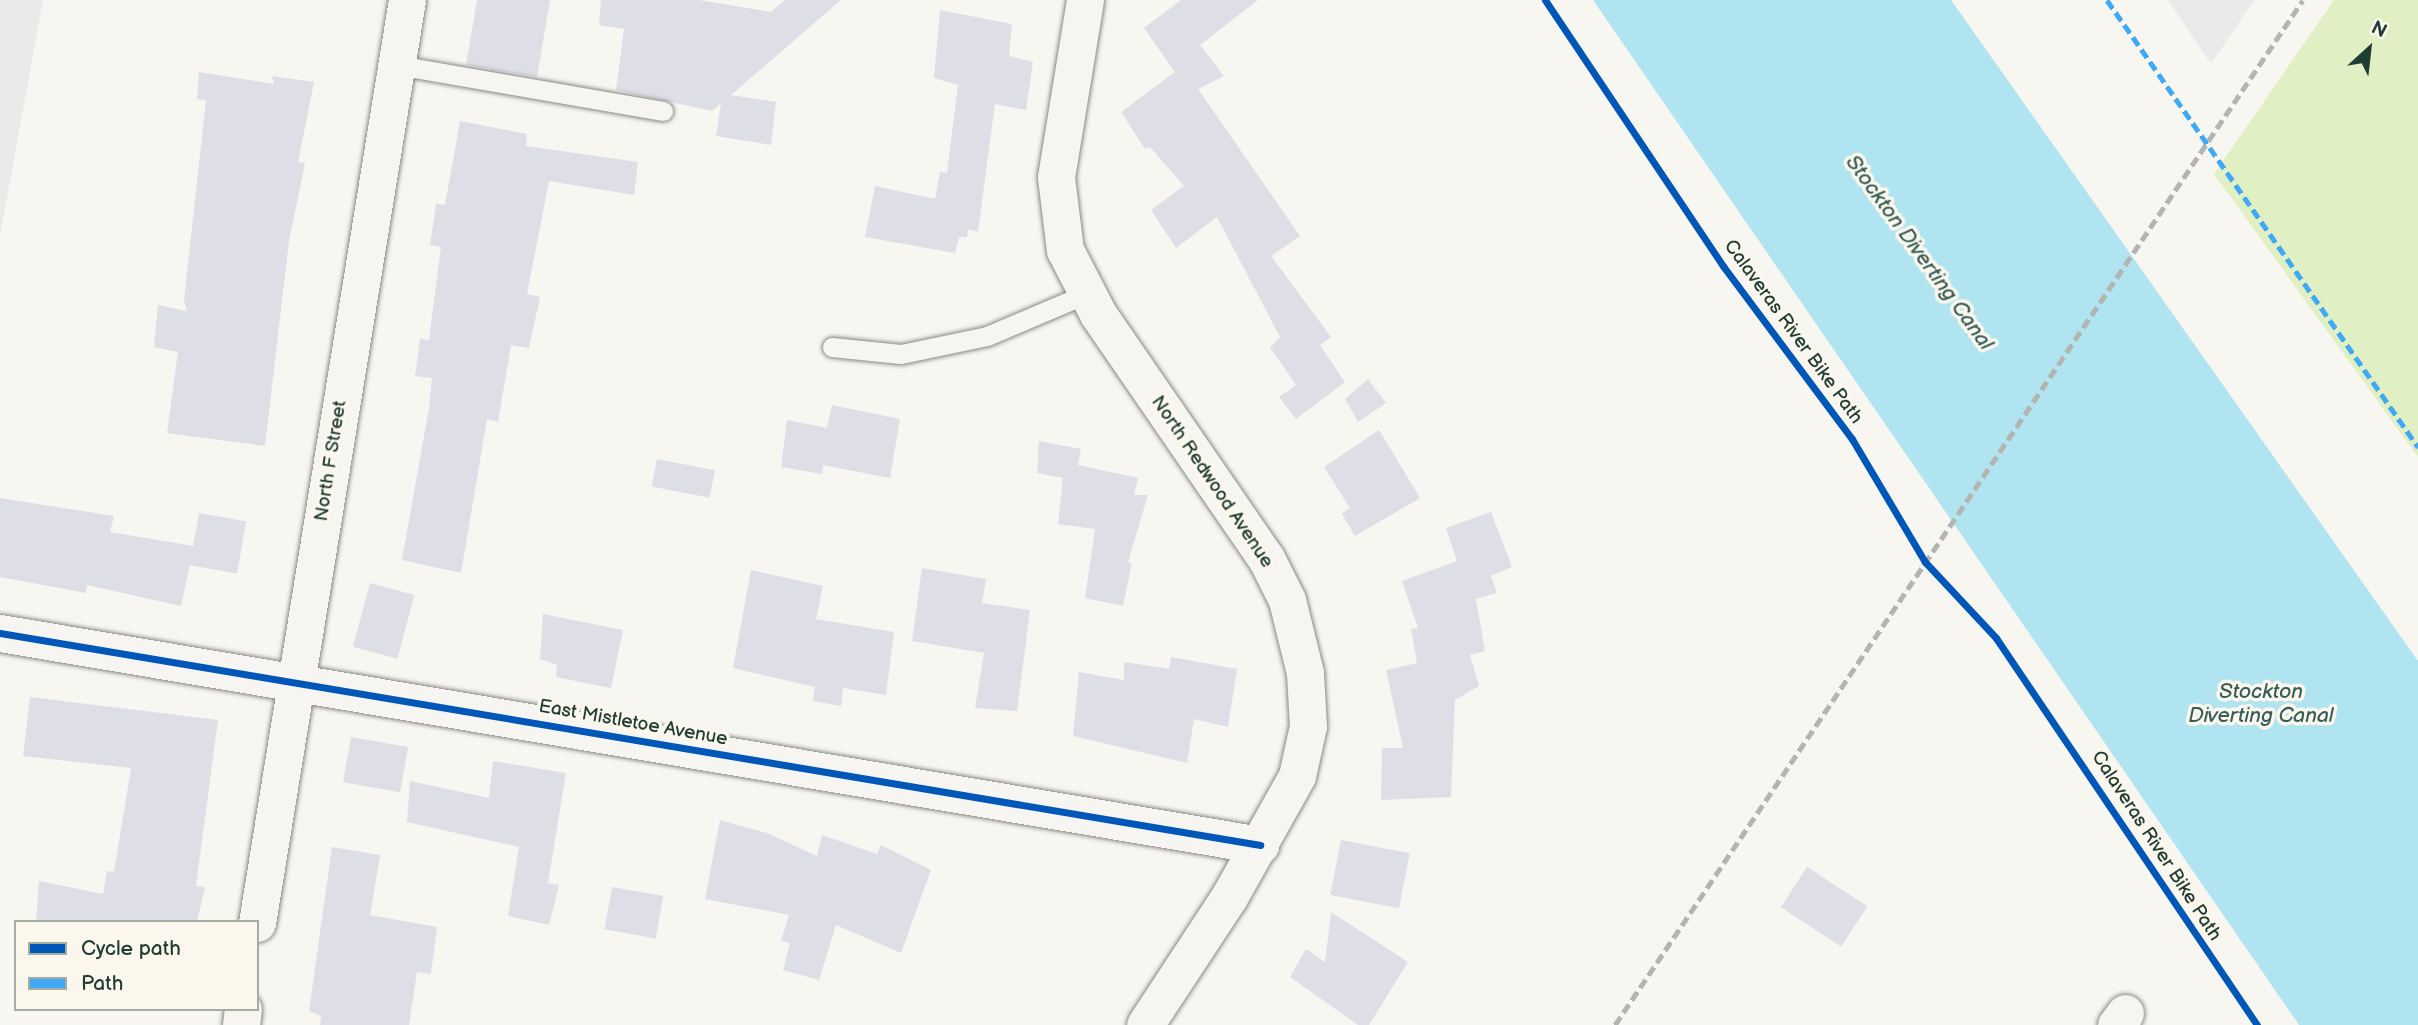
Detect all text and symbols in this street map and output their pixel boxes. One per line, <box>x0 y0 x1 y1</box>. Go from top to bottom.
north arrow <box>2334 14 2404 84</box>
text: N <box>2367 16 2390 43</box>
water label: Stockton Diverting Canal <box>1840 151 1998 355</box>
street label: Calaveras River Bike Path <box>1719 236 1867 428</box>
street label: North Redwood Avenue <box>1146 392 1278 572</box>
street label: North F Street <box>310 399 352 523</box>
water label: Stockton Diverting Canal <box>2188 679 2334 729</box>
street label: East Mistletoe Avenue <box>537 695 729 751</box>
street label: Calaveras River Bike Path <box>2086 747 2226 945</box>
legend <box>14 920 259 1011</box>
text: Cycle path <box>81 936 181 961</box>
text: Path <box>81 971 123 996</box>

